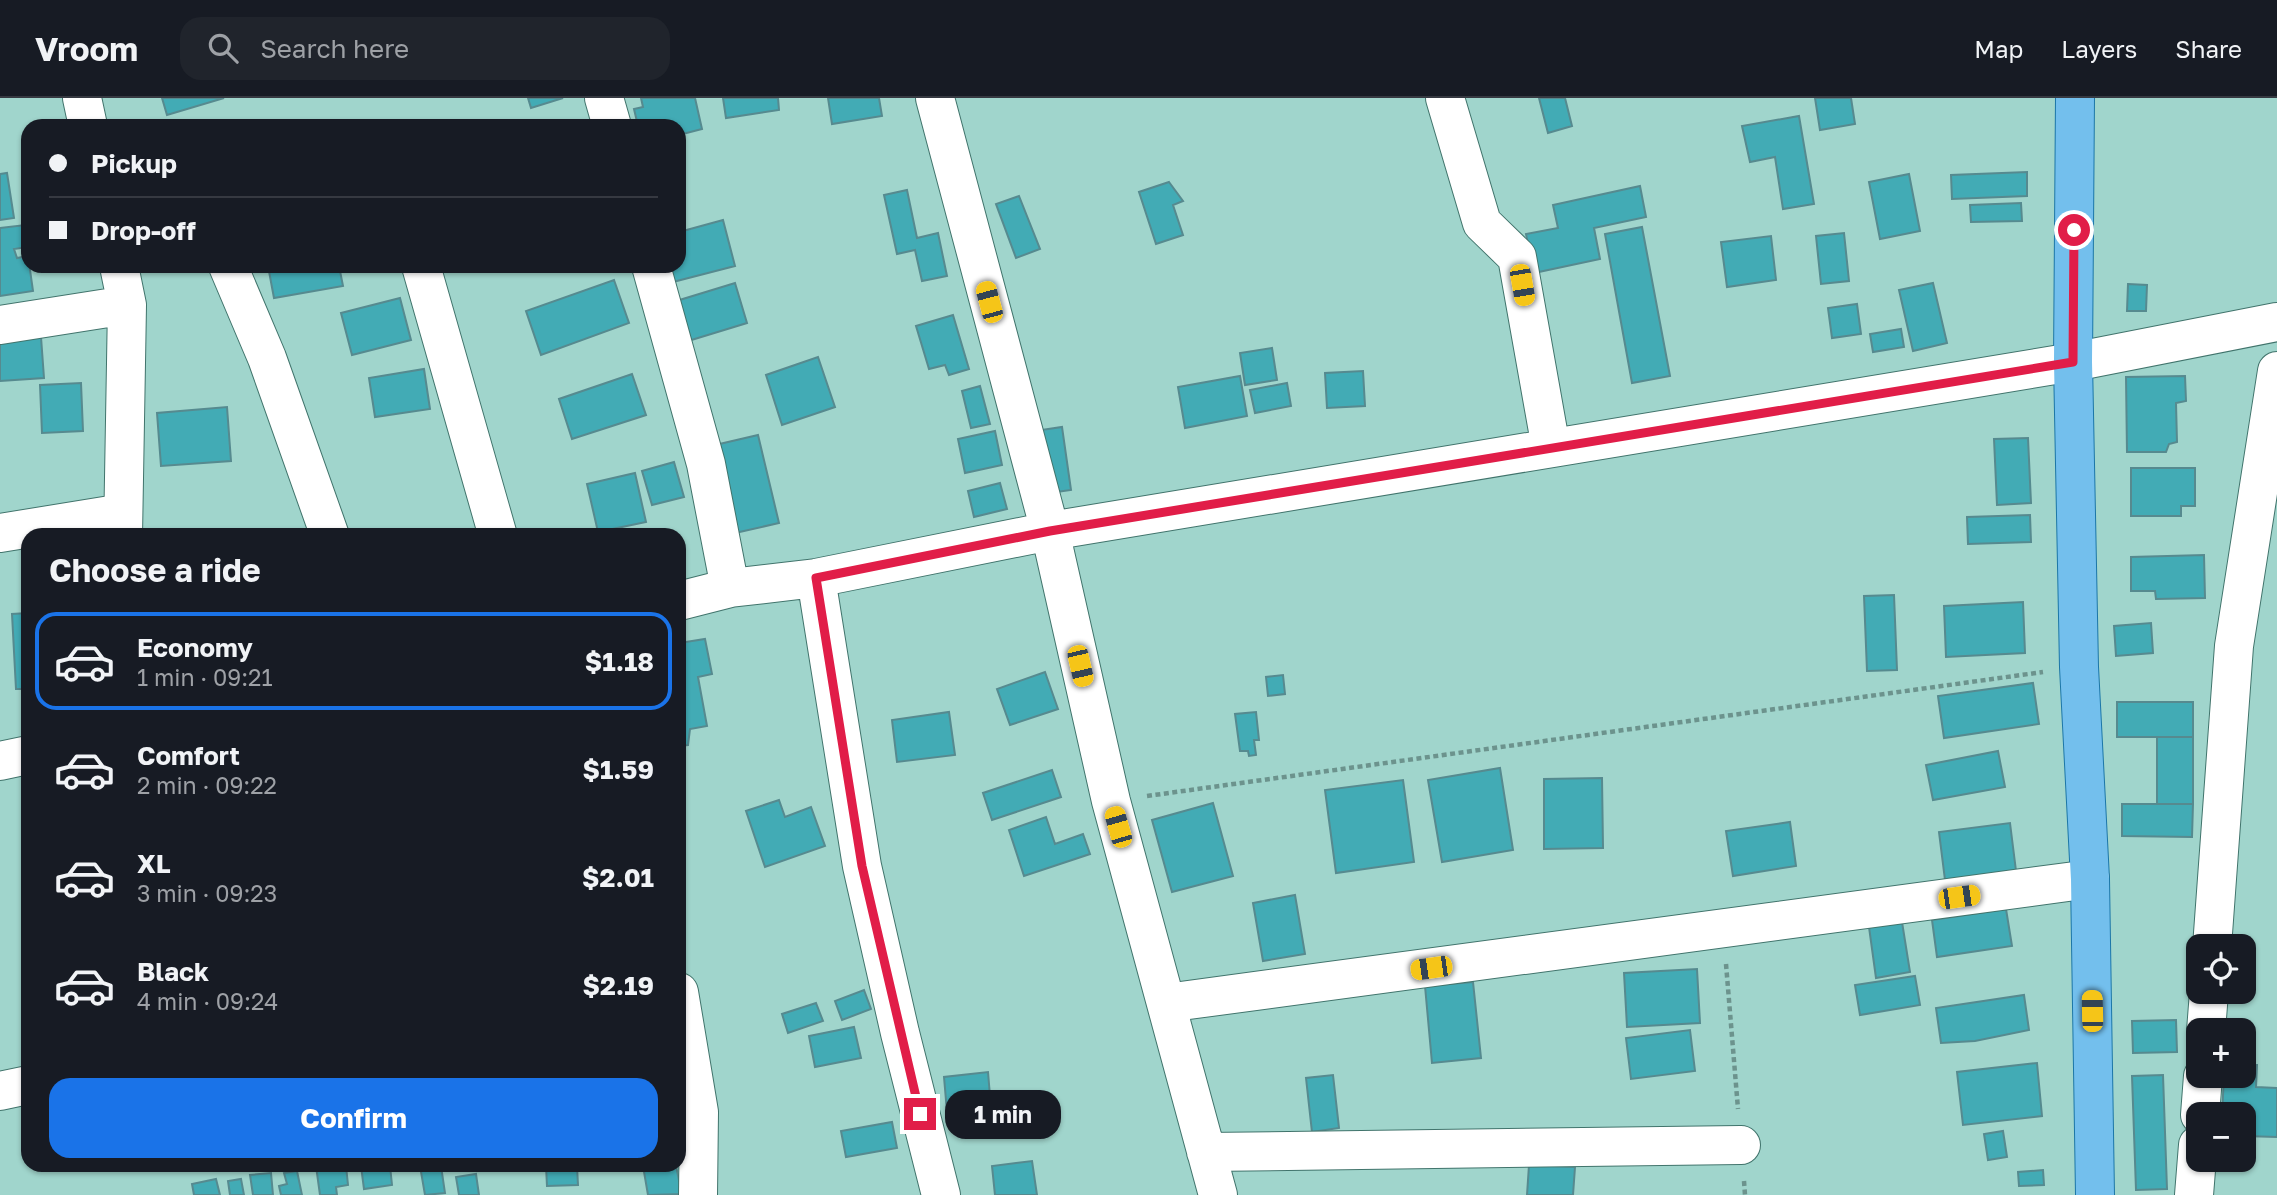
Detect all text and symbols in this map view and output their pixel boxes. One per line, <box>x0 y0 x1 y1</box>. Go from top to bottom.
search box <box>180 17 670 80</box>
text: Vroom <box>35 29 138 68</box>
icon: search <box>204 29 242 67</box>
text: Search here <box>260 33 409 64</box>
text: Map <box>1974 34 2023 63</box>
text: Layers <box>2061 34 2137 63</box>
text: Share <box>2175 34 2242 63</box>
text: Pickup <box>91 148 177 179</box>
route start <box>2058 214 2090 246</box>
text: Drop-off <box>91 215 196 246</box>
car <box>1509 262 1536 308</box>
car <box>974 279 1005 325</box>
text: Choose a ride <box>49 551 261 589</box>
icon: car <box>53 630 116 693</box>
text: Economy <box>137 632 253 663</box>
car <box>1066 643 1095 689</box>
text: $1.18 <box>585 646 654 677</box>
text: 1 min · 09:21 <box>137 663 273 691</box>
icon: car <box>53 738 116 801</box>
text: Comfort <box>137 740 240 771</box>
text: $1.59 <box>582 754 654 785</box>
text: 2 min · 09:22 <box>137 771 277 799</box>
car <box>1103 804 1134 850</box>
icon: car <box>53 846 116 909</box>
text: XL <box>137 848 171 879</box>
text: $2.01 <box>582 862 654 893</box>
text: 3 min · 09:23 <box>137 879 277 907</box>
car <box>1937 884 1982 910</box>
map controls <box>2186 934 2256 1172</box>
button: locate <box>2186 934 2256 1004</box>
icon: car <box>53 954 116 1017</box>
car <box>1409 955 1454 981</box>
text: Black <box>137 956 209 987</box>
text: $2.19 <box>582 970 654 1001</box>
text: 4 min · 09:24 <box>137 987 278 1015</box>
car <box>2082 990 2103 1032</box>
button: + <box>2186 1018 2256 1088</box>
button: Confirm <box>49 1078 658 1158</box>
callout: 1 min <box>944 1090 1060 1138</box>
route end <box>904 1098 936 1130</box>
text: 1 min <box>974 1100 1032 1128</box>
button: − <box>2186 1102 2256 1172</box>

